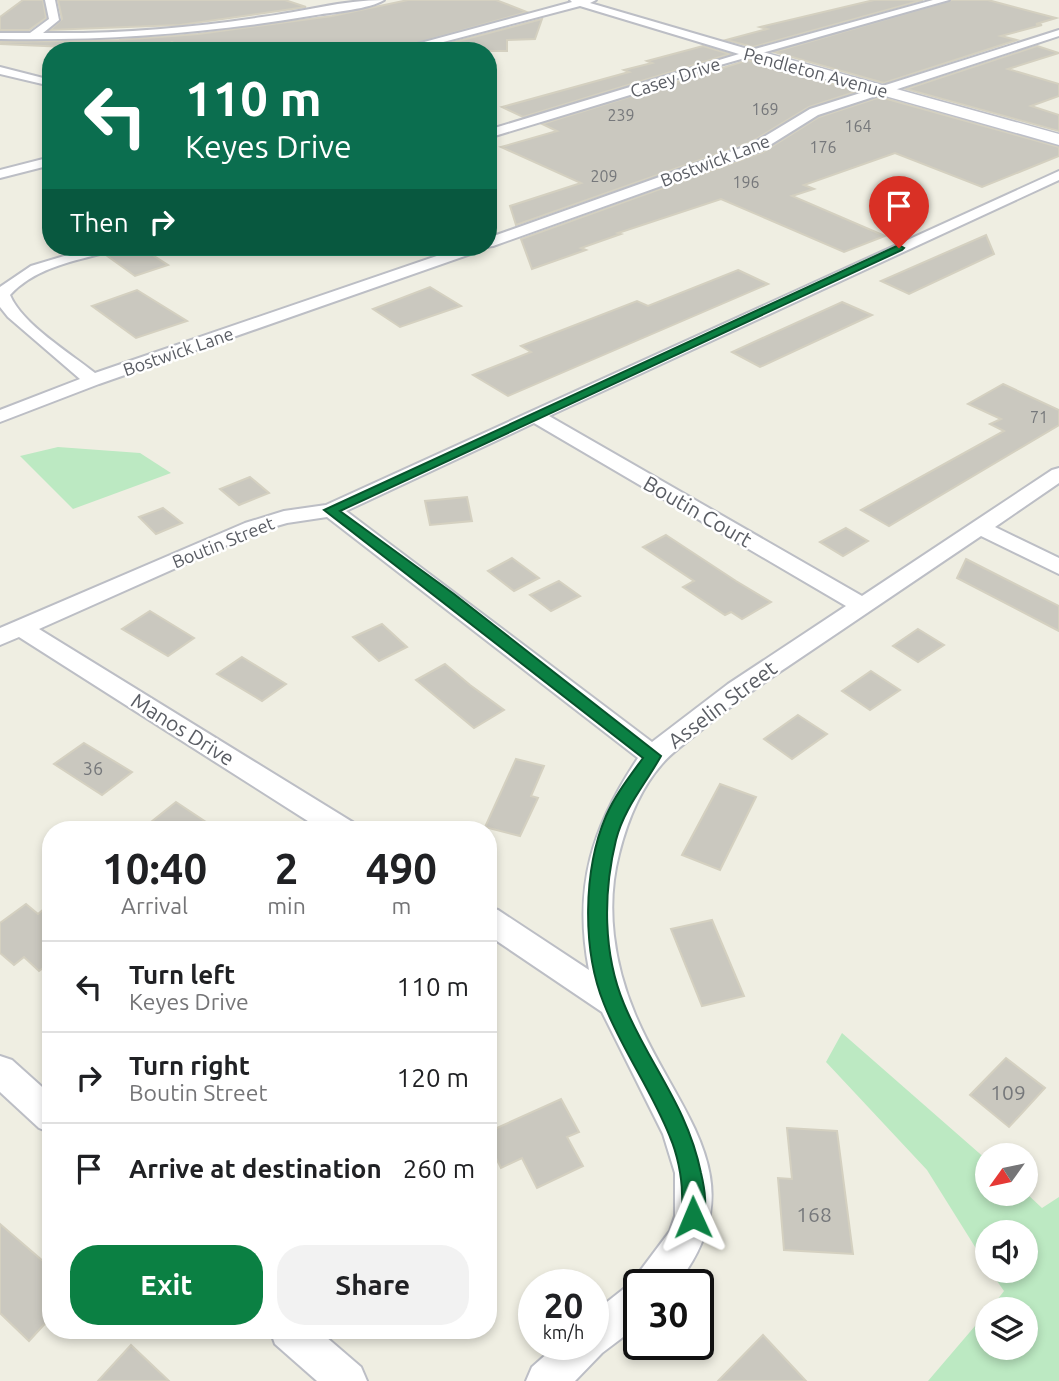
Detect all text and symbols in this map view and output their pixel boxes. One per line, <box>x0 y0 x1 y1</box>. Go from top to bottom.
street label: Pendleton Avenue <box>742 43 890 101</box>
street label: Casey Drive <box>627 53 723 101</box>
icon: left <box>70 70 161 161</box>
text: 110 m <box>185 70 322 125</box>
house number: 169 <box>751 100 779 118</box>
house number: 239 <box>607 106 635 124</box>
house number: 164 <box>844 117 872 135</box>
text: Keyes Drive <box>185 128 352 164</box>
street label: Bostwick Lane <box>658 130 772 190</box>
house number: 176 <box>809 138 837 156</box>
house number: 209 <box>590 167 618 185</box>
house number: 196 <box>732 173 760 191</box>
pin <box>869 176 929 248</box>
icon: arrive <box>880 187 918 225</box>
icon: right <box>143 203 181 241</box>
text: Then <box>70 208 129 237</box>
street label: Bostwick Lane <box>120 323 236 379</box>
house number: 71 <box>1030 408 1048 426</box>
street label: Boutin Court <box>640 470 756 552</box>
street label: Boutin Street <box>169 512 277 572</box>
street label: Asselin Street <box>663 655 781 753</box>
street label: Manos Drive <box>127 688 239 770</box>
house number: 36 <box>83 758 103 778</box>
text: 10:40 <box>102 845 207 892</box>
text: 2 <box>275 845 298 892</box>
text: 490 <box>366 845 437 892</box>
text: Arrival <box>121 893 188 918</box>
text: min <box>267 893 306 918</box>
text: m <box>391 893 411 918</box>
text: Turn left <box>129 960 235 989</box>
icon: left <box>70 968 108 1006</box>
text: 110 m <box>397 972 469 1001</box>
text: Keyes Drive <box>129 989 249 1014</box>
text: Turn right <box>129 1051 250 1080</box>
icon: right <box>70 1059 108 1097</box>
text: 120 m <box>397 1063 469 1092</box>
text: Boutin Street <box>129 1080 267 1105</box>
house number: 109 <box>990 1080 1026 1104</box>
north arrow <box>975 1143 1038 1206</box>
map controls <box>975 1143 1038 1360</box>
icon: arrive <box>70 1150 108 1188</box>
text: Arrive at destination <box>129 1154 382 1183</box>
text: 260 m <box>403 1154 475 1183</box>
position arrow <box>656 1180 730 1254</box>
house number: 168 <box>796 1202 832 1226</box>
button: sound <box>975 1220 1038 1283</box>
button: Exit <box>70 1245 263 1325</box>
button: Share <box>277 1245 469 1325</box>
speed limit sign: 30 <box>623 1269 714 1360</box>
text: 20 <box>544 1285 583 1325</box>
button: layers <box>975 1297 1038 1360</box>
text: km/h <box>543 1322 584 1342</box>

